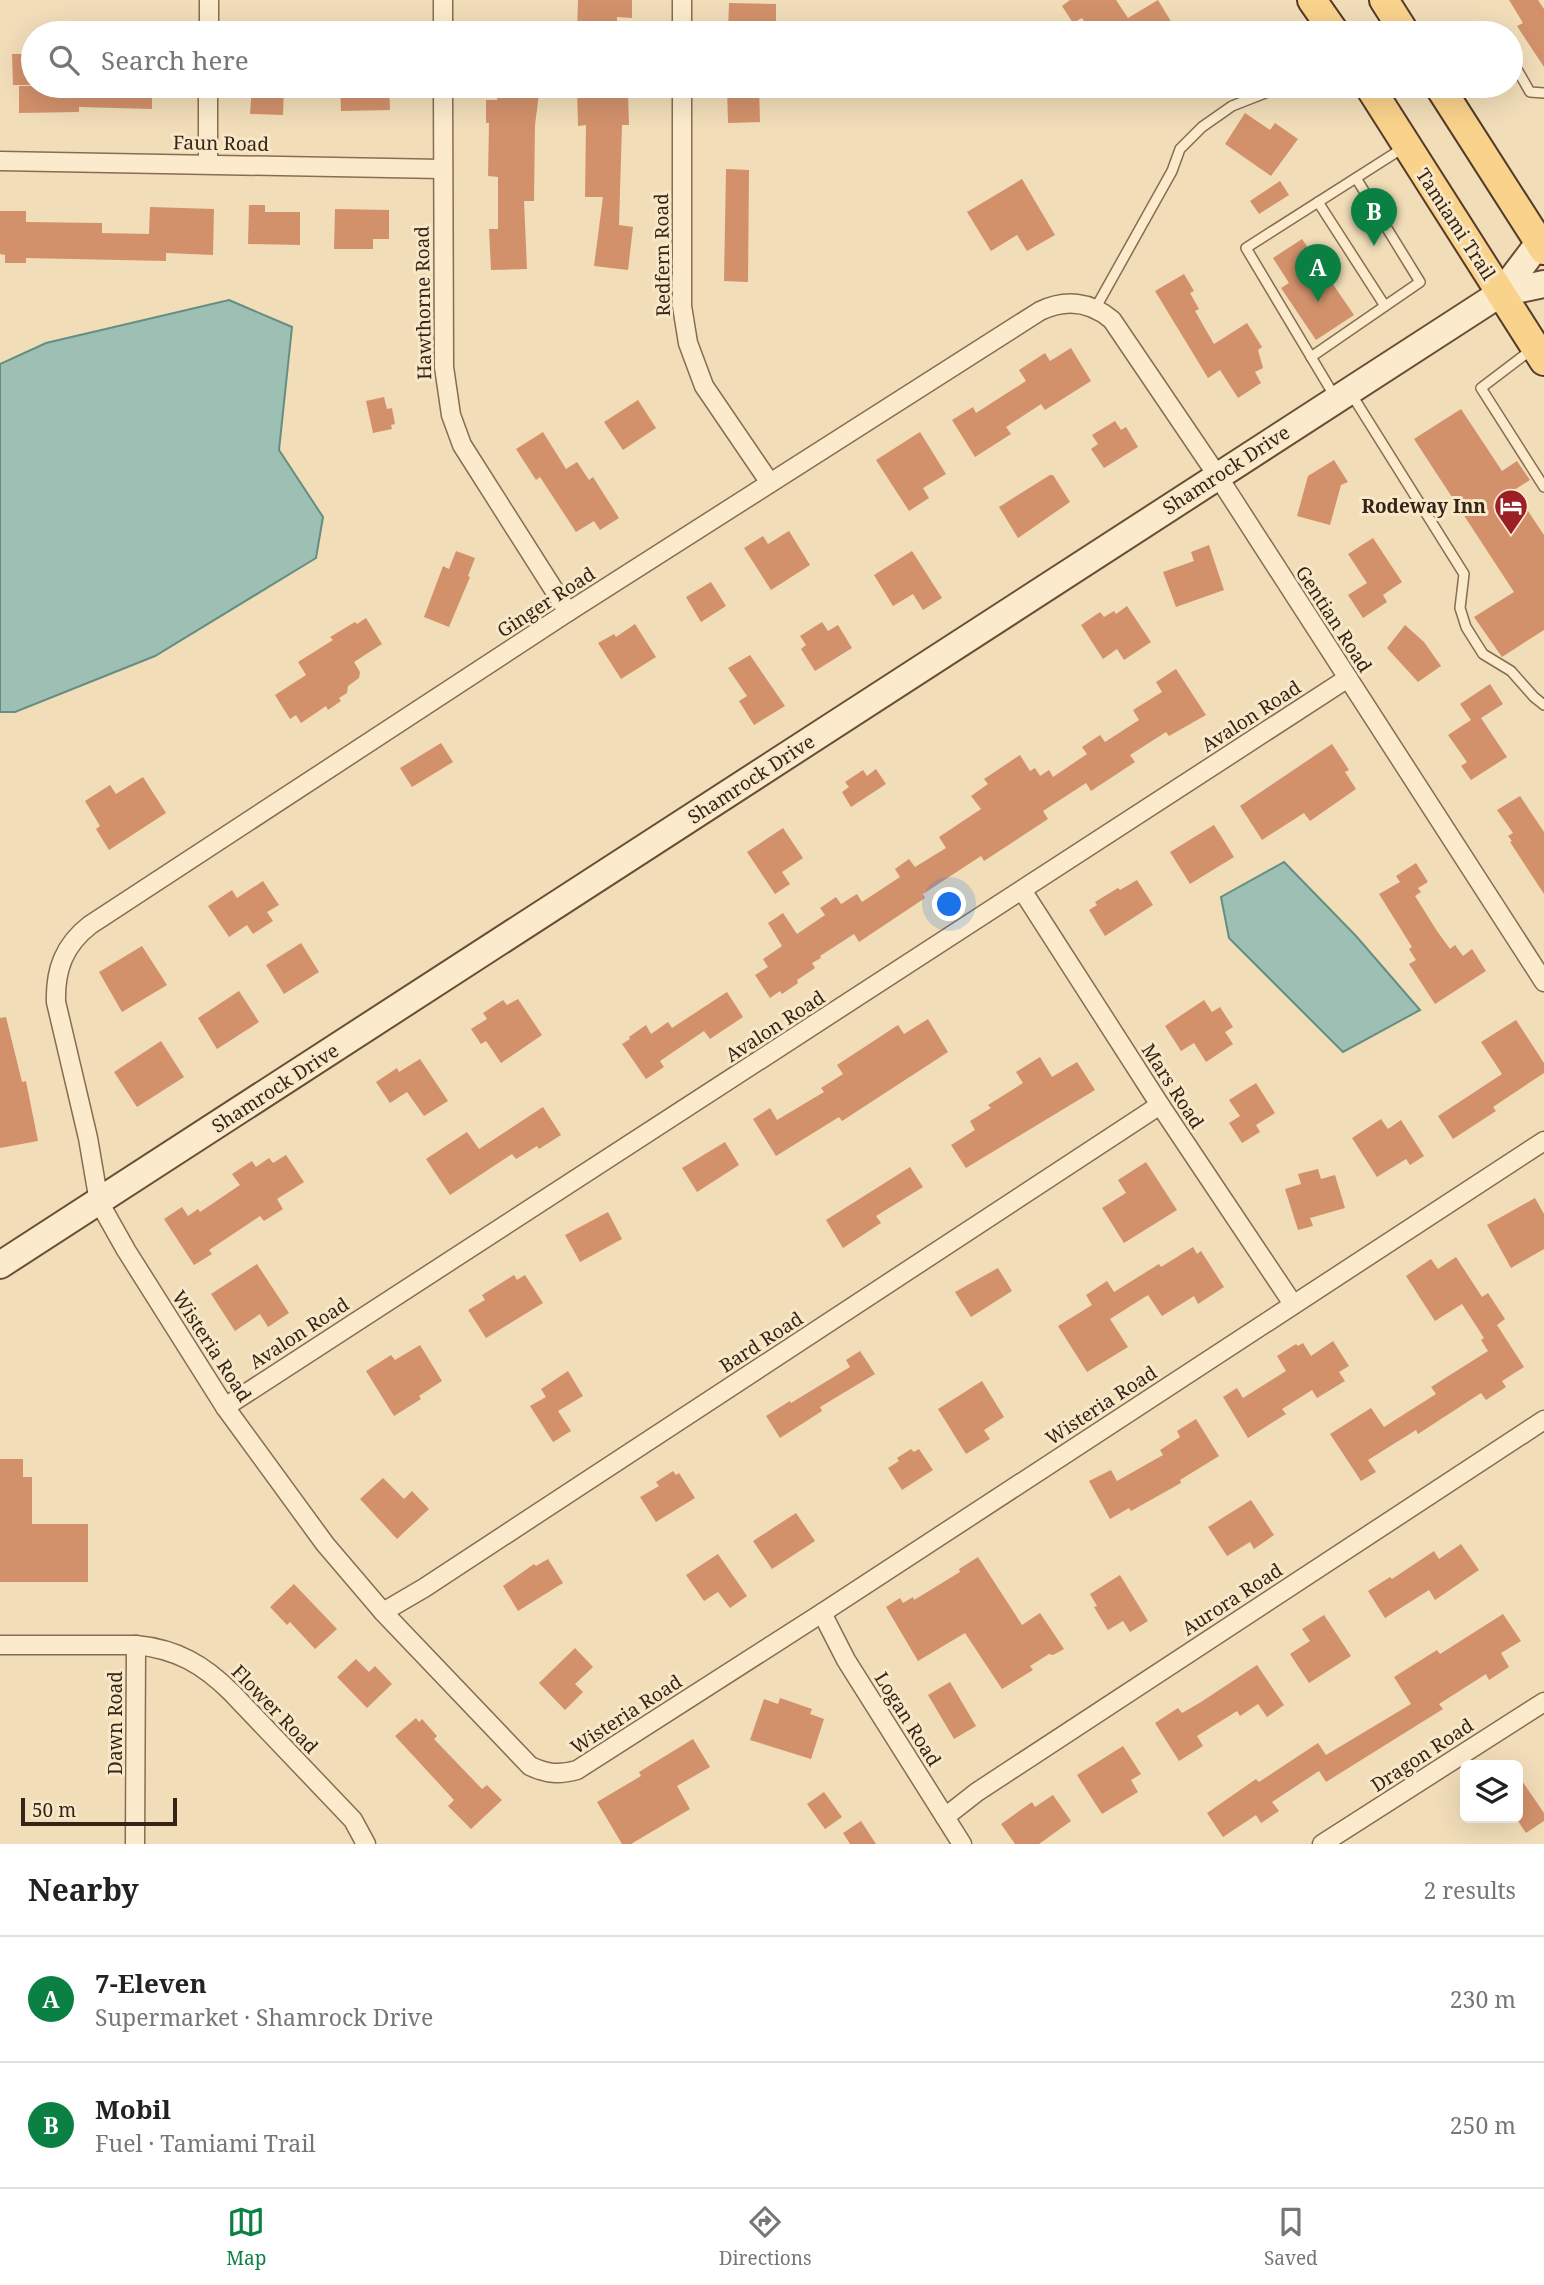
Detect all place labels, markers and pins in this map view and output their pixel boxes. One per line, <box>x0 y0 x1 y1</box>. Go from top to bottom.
pin: B <box>1351 188 1397 246</box>
pin: A <box>1295 244 1341 302</box>
hotel icon: Rodeway Inn <box>1492 487 1530 536</box>
place label: Rodeway Inn <box>1361 493 1486 519</box>

